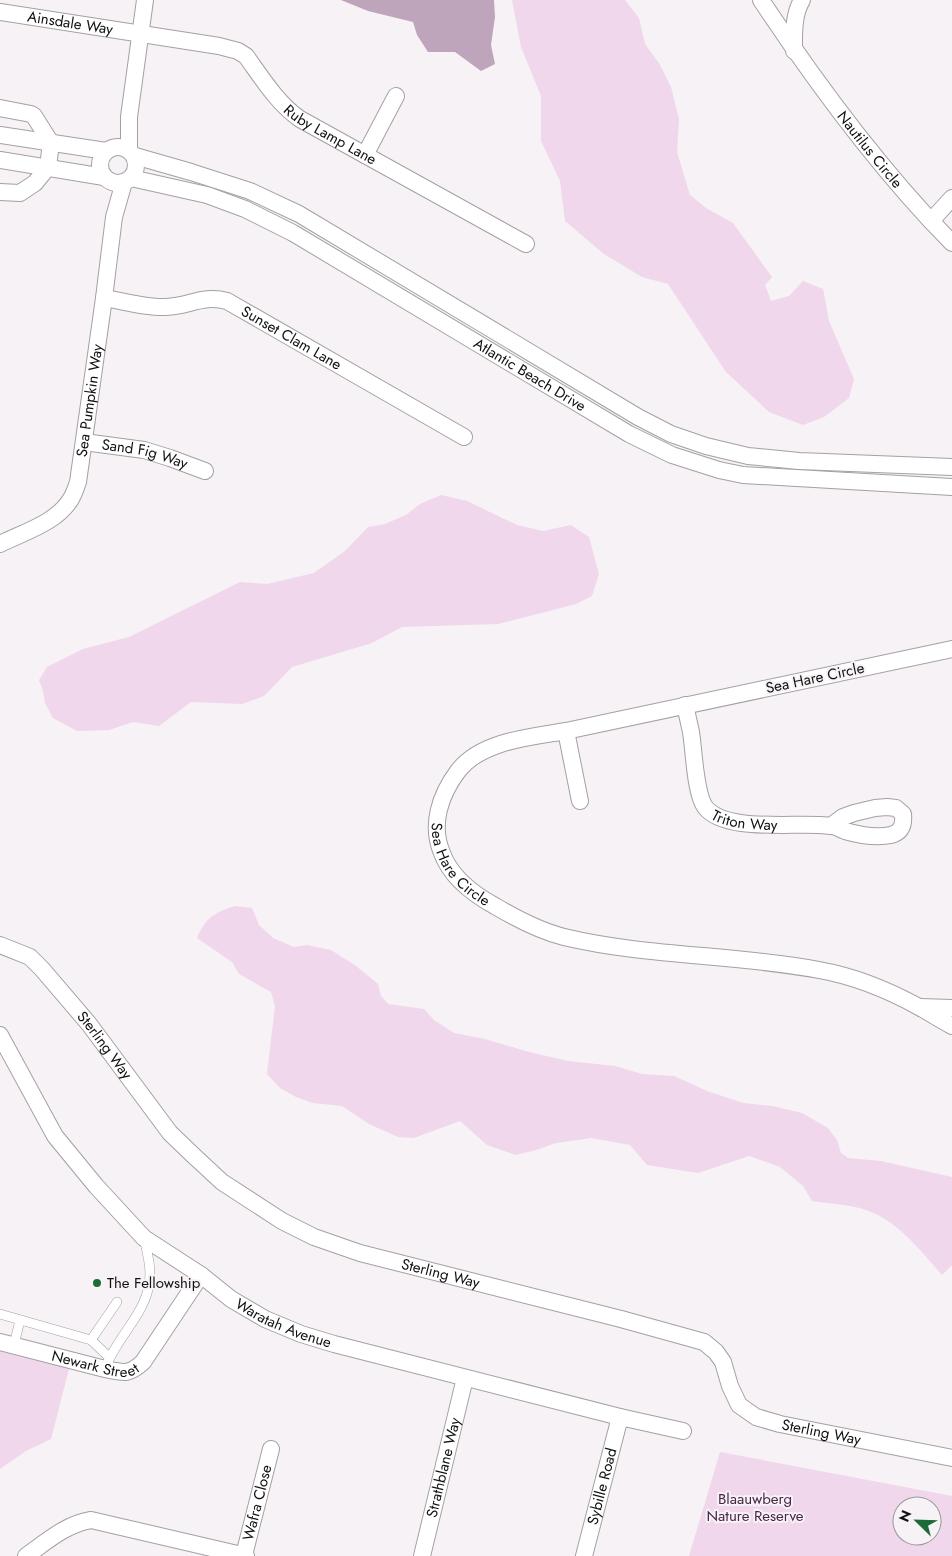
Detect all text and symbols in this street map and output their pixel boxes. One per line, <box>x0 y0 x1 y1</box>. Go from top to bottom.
street label: Ainsdale Way <box>26 5 115 40</box>
street label: Ruby Lamp Lane <box>279 99 381 170</box>
street label: Nautilus Circle <box>832 106 908 193</box>
street label: Sunset Clam Lane <box>237 300 346 376</box>
street label: Atlantic Beach Drive <box>469 332 590 417</box>
street label: Sea Pumpkin Way <box>71 342 108 458</box>
street label: Sand Fig Way <box>100 433 191 475</box>
street label: Sea Hare Circle <box>764 657 867 699</box>
street label: Triton Way <box>707 804 778 836</box>
street label: Sea Hare Circle <box>426 822 494 912</box>
street label: Sterling Way <box>72 1006 138 1084</box>
street label: Sterling Way <box>399 1253 482 1294</box>
place label: The Fellowship <box>107 1272 201 1294</box>
marker: The Fellowship <box>91 1277 103 1289</box>
street label: Waratah Avenue <box>231 1293 334 1354</box>
street label: Newark Street <box>49 1345 144 1383</box>
street label: Sterling Way <box>780 1414 863 1451</box>
street label: Strathblane Way <box>421 1415 466 1520</box>
street label: Sybille Road <box>582 1445 623 1527</box>
street label: Wafra Close <box>237 1462 278 1543</box>
park label: Blaauwberg Nature Reserve <box>706 1488 804 1527</box>
north arrow <box>892 1496 942 1546</box>
text: N <box>894 1507 916 1525</box>

